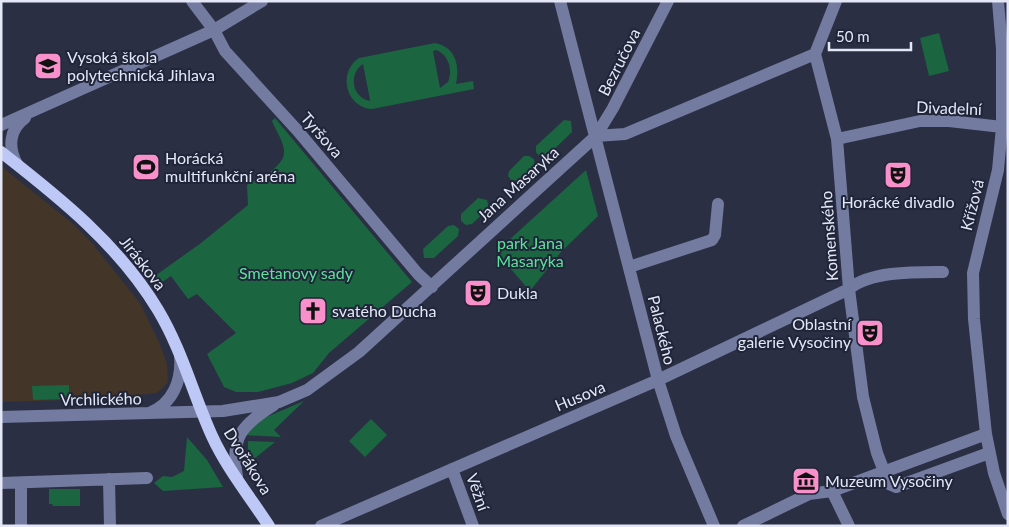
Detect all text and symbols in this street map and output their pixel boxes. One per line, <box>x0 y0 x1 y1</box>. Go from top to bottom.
scale bar <box>829 20 912 52</box>
street label: Bezručova <box>594 25 644 99</box>
text: 50 m <box>836 27 870 45</box>
place label: Vysoká škola polytechnická Jihlava <box>67 47 215 84</box>
school or university icon: Vysoká škola polytechnická Jihlava <box>33 51 63 81</box>
street label: Divadelní <box>916 97 983 118</box>
street label: Tyršova <box>298 108 347 161</box>
street label: Jana Masaryka <box>473 142 562 225</box>
place label: Horácká multifunkční aréna <box>165 148 295 185</box>
sports icon: Horácká multifunkční aréna <box>131 152 161 182</box>
theatre icon: Horácké divadlo <box>883 160 913 190</box>
street label: Křížová <box>956 177 987 233</box>
street label: Komenského <box>816 190 841 282</box>
place label: Horácké divadlo <box>841 192 955 211</box>
street label: Jiráskova <box>116 232 170 294</box>
park label: park Jana Masaryka <box>496 233 564 270</box>
park label: Smetanovy sady <box>239 263 354 282</box>
theatre icon: Dukla <box>463 278 493 308</box>
place label: Dukla <box>497 283 538 302</box>
street label: Palackého <box>645 293 680 367</box>
church icon: svatého Ducha <box>298 296 328 326</box>
place label: svatého Ducha <box>332 301 436 320</box>
place label: Oblastní galerie Vysočiny <box>738 314 852 351</box>
theatre icon: Oblastní galerie Vysočiny <box>855 318 885 348</box>
street label: Husova <box>552 376 608 415</box>
street label: Vrchlického <box>60 388 142 409</box>
street label: Dvořákova <box>220 424 276 498</box>
museum icon: Muzeum Vysočiny <box>791 466 821 496</box>
street label: Věžní <box>463 471 494 514</box>
place label: Muzeum Vysočiny <box>825 471 954 490</box>

